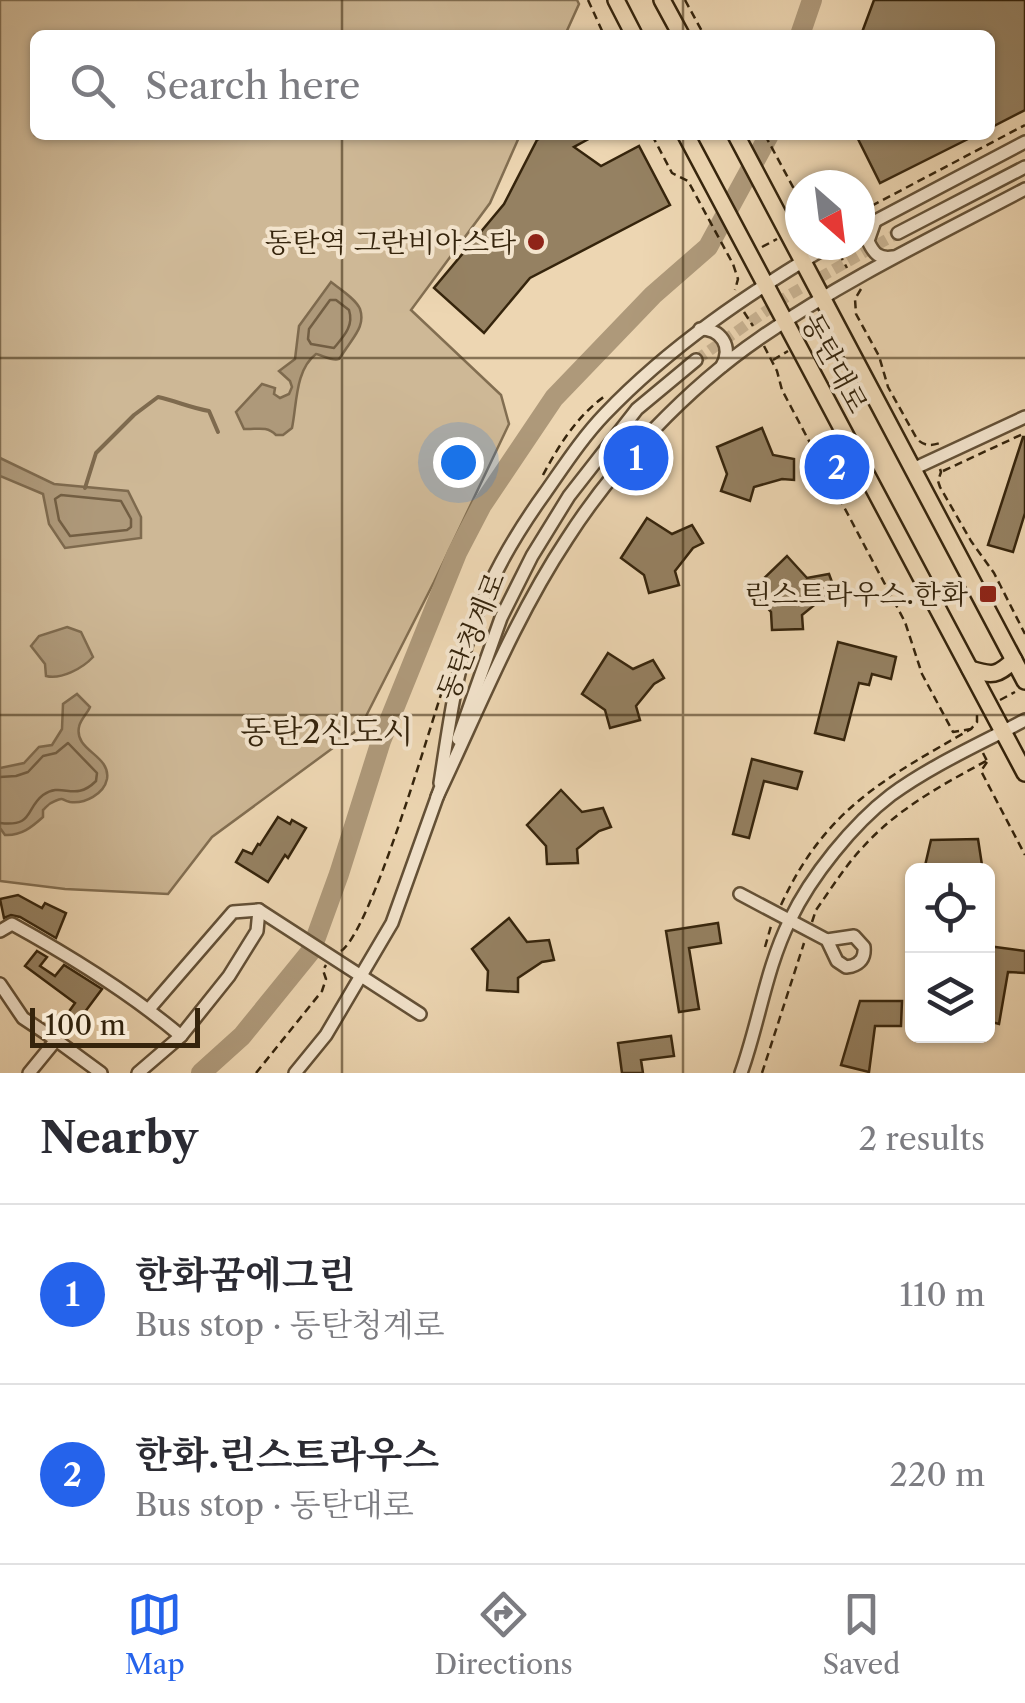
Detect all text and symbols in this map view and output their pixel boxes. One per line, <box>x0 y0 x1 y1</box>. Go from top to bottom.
search box <box>30 30 995 140</box>
icon: search <box>65 58 120 113</box>
text: Search here <box>145 62 360 109</box>
north arrow <box>785 170 875 260</box>
place label: 동탄역 그란비아스타 <box>265 225 516 259</box>
marker: 동탄역 그란비아스타 <box>525 231 547 253</box>
street label: 동탄대로 <box>795 307 875 419</box>
pin: 1 <box>604 420 668 496</box>
pin: 2 <box>804 430 870 504</box>
your location <box>433 437 484 488</box>
street label: 동탄청계로 <box>430 567 512 705</box>
place label: 린스트라우스.한화 <box>744 577 968 611</box>
marker: 린스트라우스.한화 <box>977 583 999 605</box>
district label: 동탄2신도시 <box>241 712 413 751</box>
map controls <box>905 863 995 1043</box>
button: locate <box>905 863 995 953</box>
button: layers <box>905 953 995 1043</box>
scale bar <box>30 1003 200 1048</box>
text: 100 m <box>45 1008 126 1042</box>
text: Nearby <box>40 1112 198 1164</box>
text: 2 results <box>859 1119 985 1158</box>
text: 한화꿈에그린 <box>135 1251 355 1298</box>
text: 1 <box>65 1275 80 1314</box>
text: 110 m <box>899 1275 985 1314</box>
text: Bus stop · 동탄청계로 <box>135 1305 445 1344</box>
text: 한화.린스트라우스 <box>135 1431 439 1478</box>
text: 2 <box>63 1455 82 1494</box>
text: 220 m <box>890 1455 985 1494</box>
text: Bus stop · 동탄대로 <box>135 1485 414 1524</box>
tab: Map <box>125 1587 185 1681</box>
tab: Directions <box>434 1587 573 1681</box>
tab: Saved <box>822 1587 900 1681</box>

